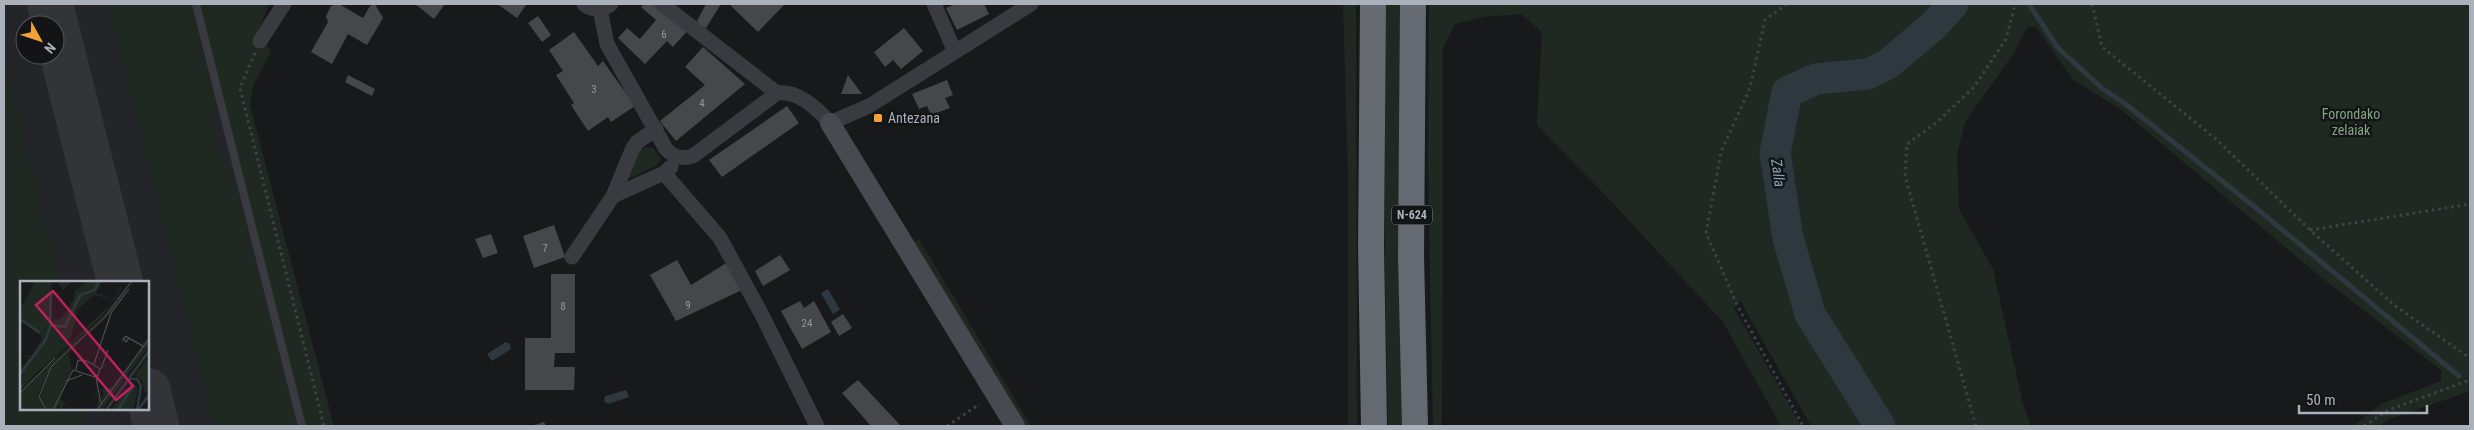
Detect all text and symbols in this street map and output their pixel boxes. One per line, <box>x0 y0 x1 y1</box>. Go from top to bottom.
north arrow <box>15 15 65 65</box>
house number: 6 <box>661 28 667 41</box>
text: N <box>41 40 59 57</box>
house number: 3 <box>591 83 597 96</box>
house number: 4 <box>699 97 705 110</box>
park label: Forondako zelaiak <box>2322 106 2380 138</box>
place label: Antezana <box>888 110 940 126</box>
marker: Antezana <box>872 112 884 124</box>
water label: Zalla <box>1767 157 1789 188</box>
road number: N-624 <box>1392 206 1432 224</box>
house number: 7 <box>542 242 548 255</box>
inset map <box>20 281 149 410</box>
house number: 9 <box>685 299 691 312</box>
house number: 8 <box>560 300 566 313</box>
house number: 24 <box>802 317 813 330</box>
scale bar <box>2299 382 2426 414</box>
text: 50 m <box>2306 391 2336 409</box>

